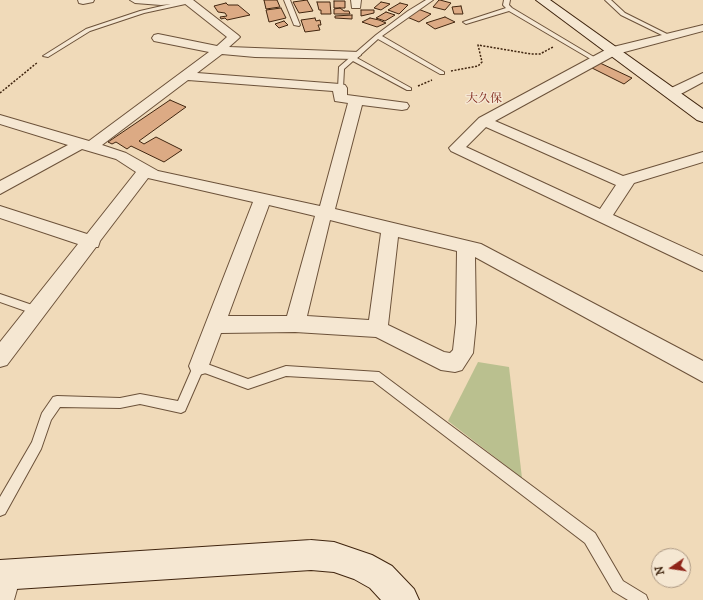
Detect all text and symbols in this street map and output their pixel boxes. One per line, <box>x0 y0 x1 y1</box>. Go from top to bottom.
district label: 大久保 <box>466 93 502 107</box>
north arrow <box>651 548 691 588</box>
text: N <box>652 564 668 576</box>

